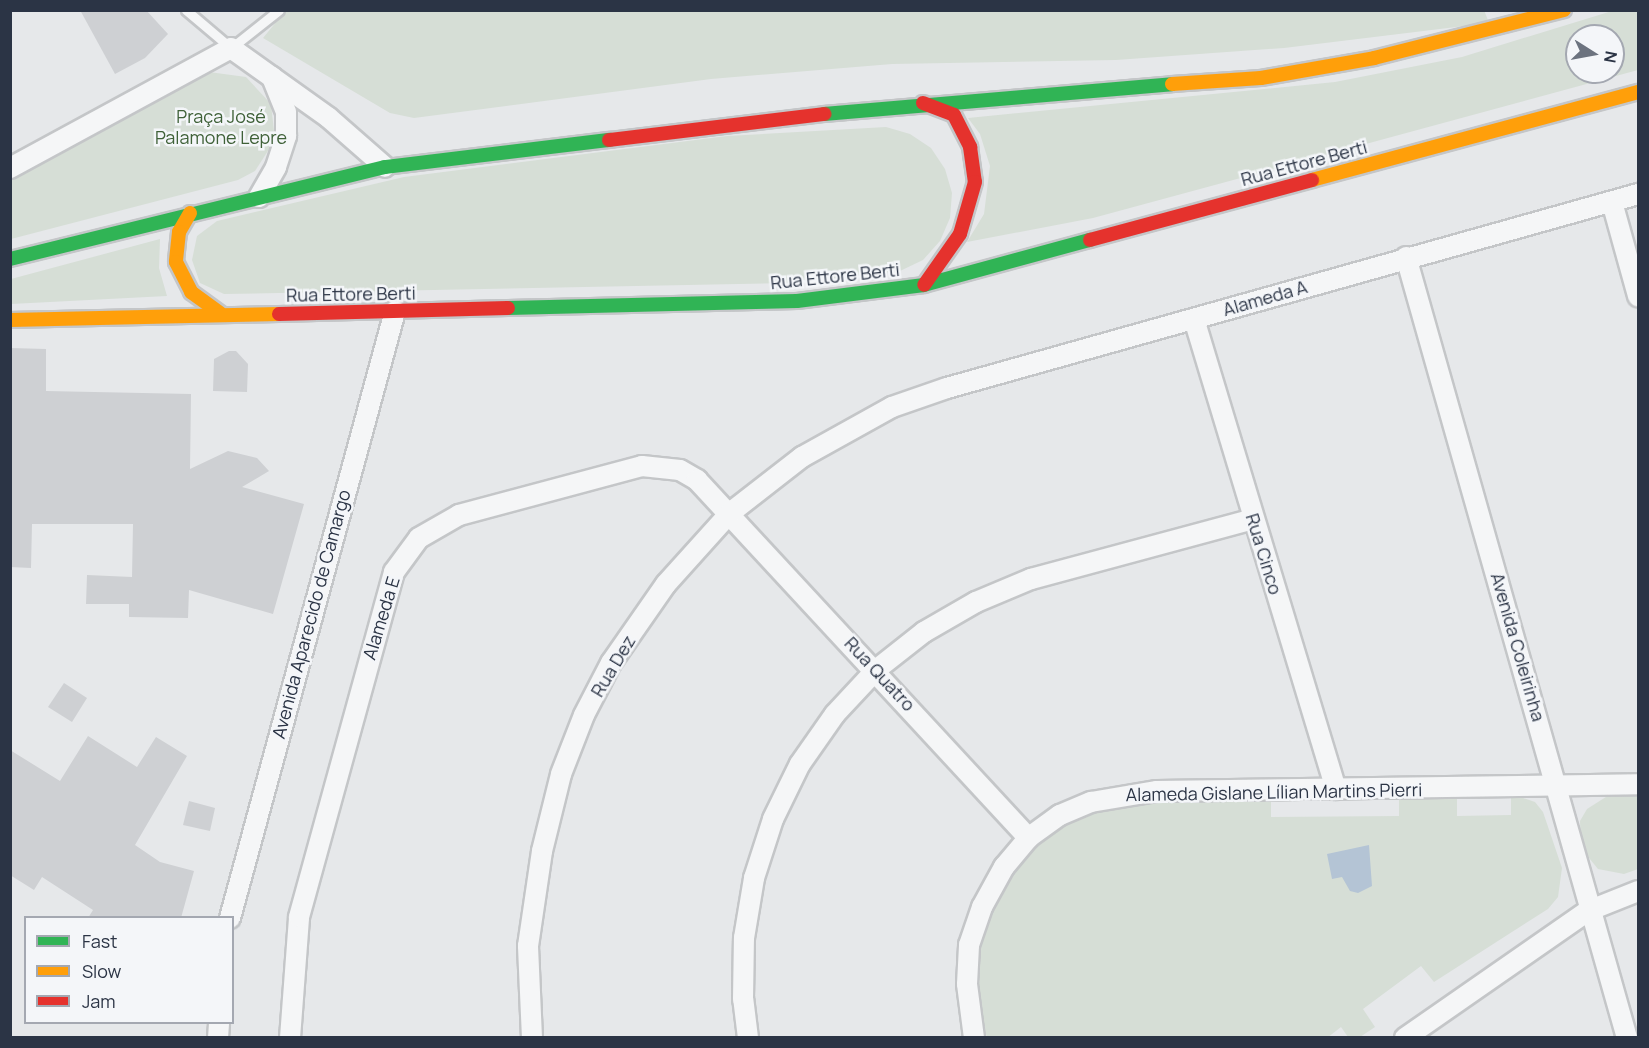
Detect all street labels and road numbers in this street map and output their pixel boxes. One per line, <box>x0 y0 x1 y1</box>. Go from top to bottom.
street label: Rua Ettore Berti <box>1239 136 1369 190</box>
street label: Rua Ettore Berti <box>769 258 901 294</box>
street label: Alameda A <box>1220 276 1310 320</box>
street label: Rua Ettore Berti <box>286 282 416 306</box>
street label: Avenida Aparecido de Camargo <box>267 487 355 741</box>
street label: Rua Cinco <box>1241 511 1287 597</box>
street label: Avenida Coleirinha <box>1486 570 1550 724</box>
street label: Alameda E <box>358 574 404 662</box>
street label: Rua Dez <box>586 631 640 701</box>
street label: Rua Quatro <box>840 632 920 716</box>
street label: Alameda Gislane Lílian Martins Pierri <box>1126 779 1422 805</box>

